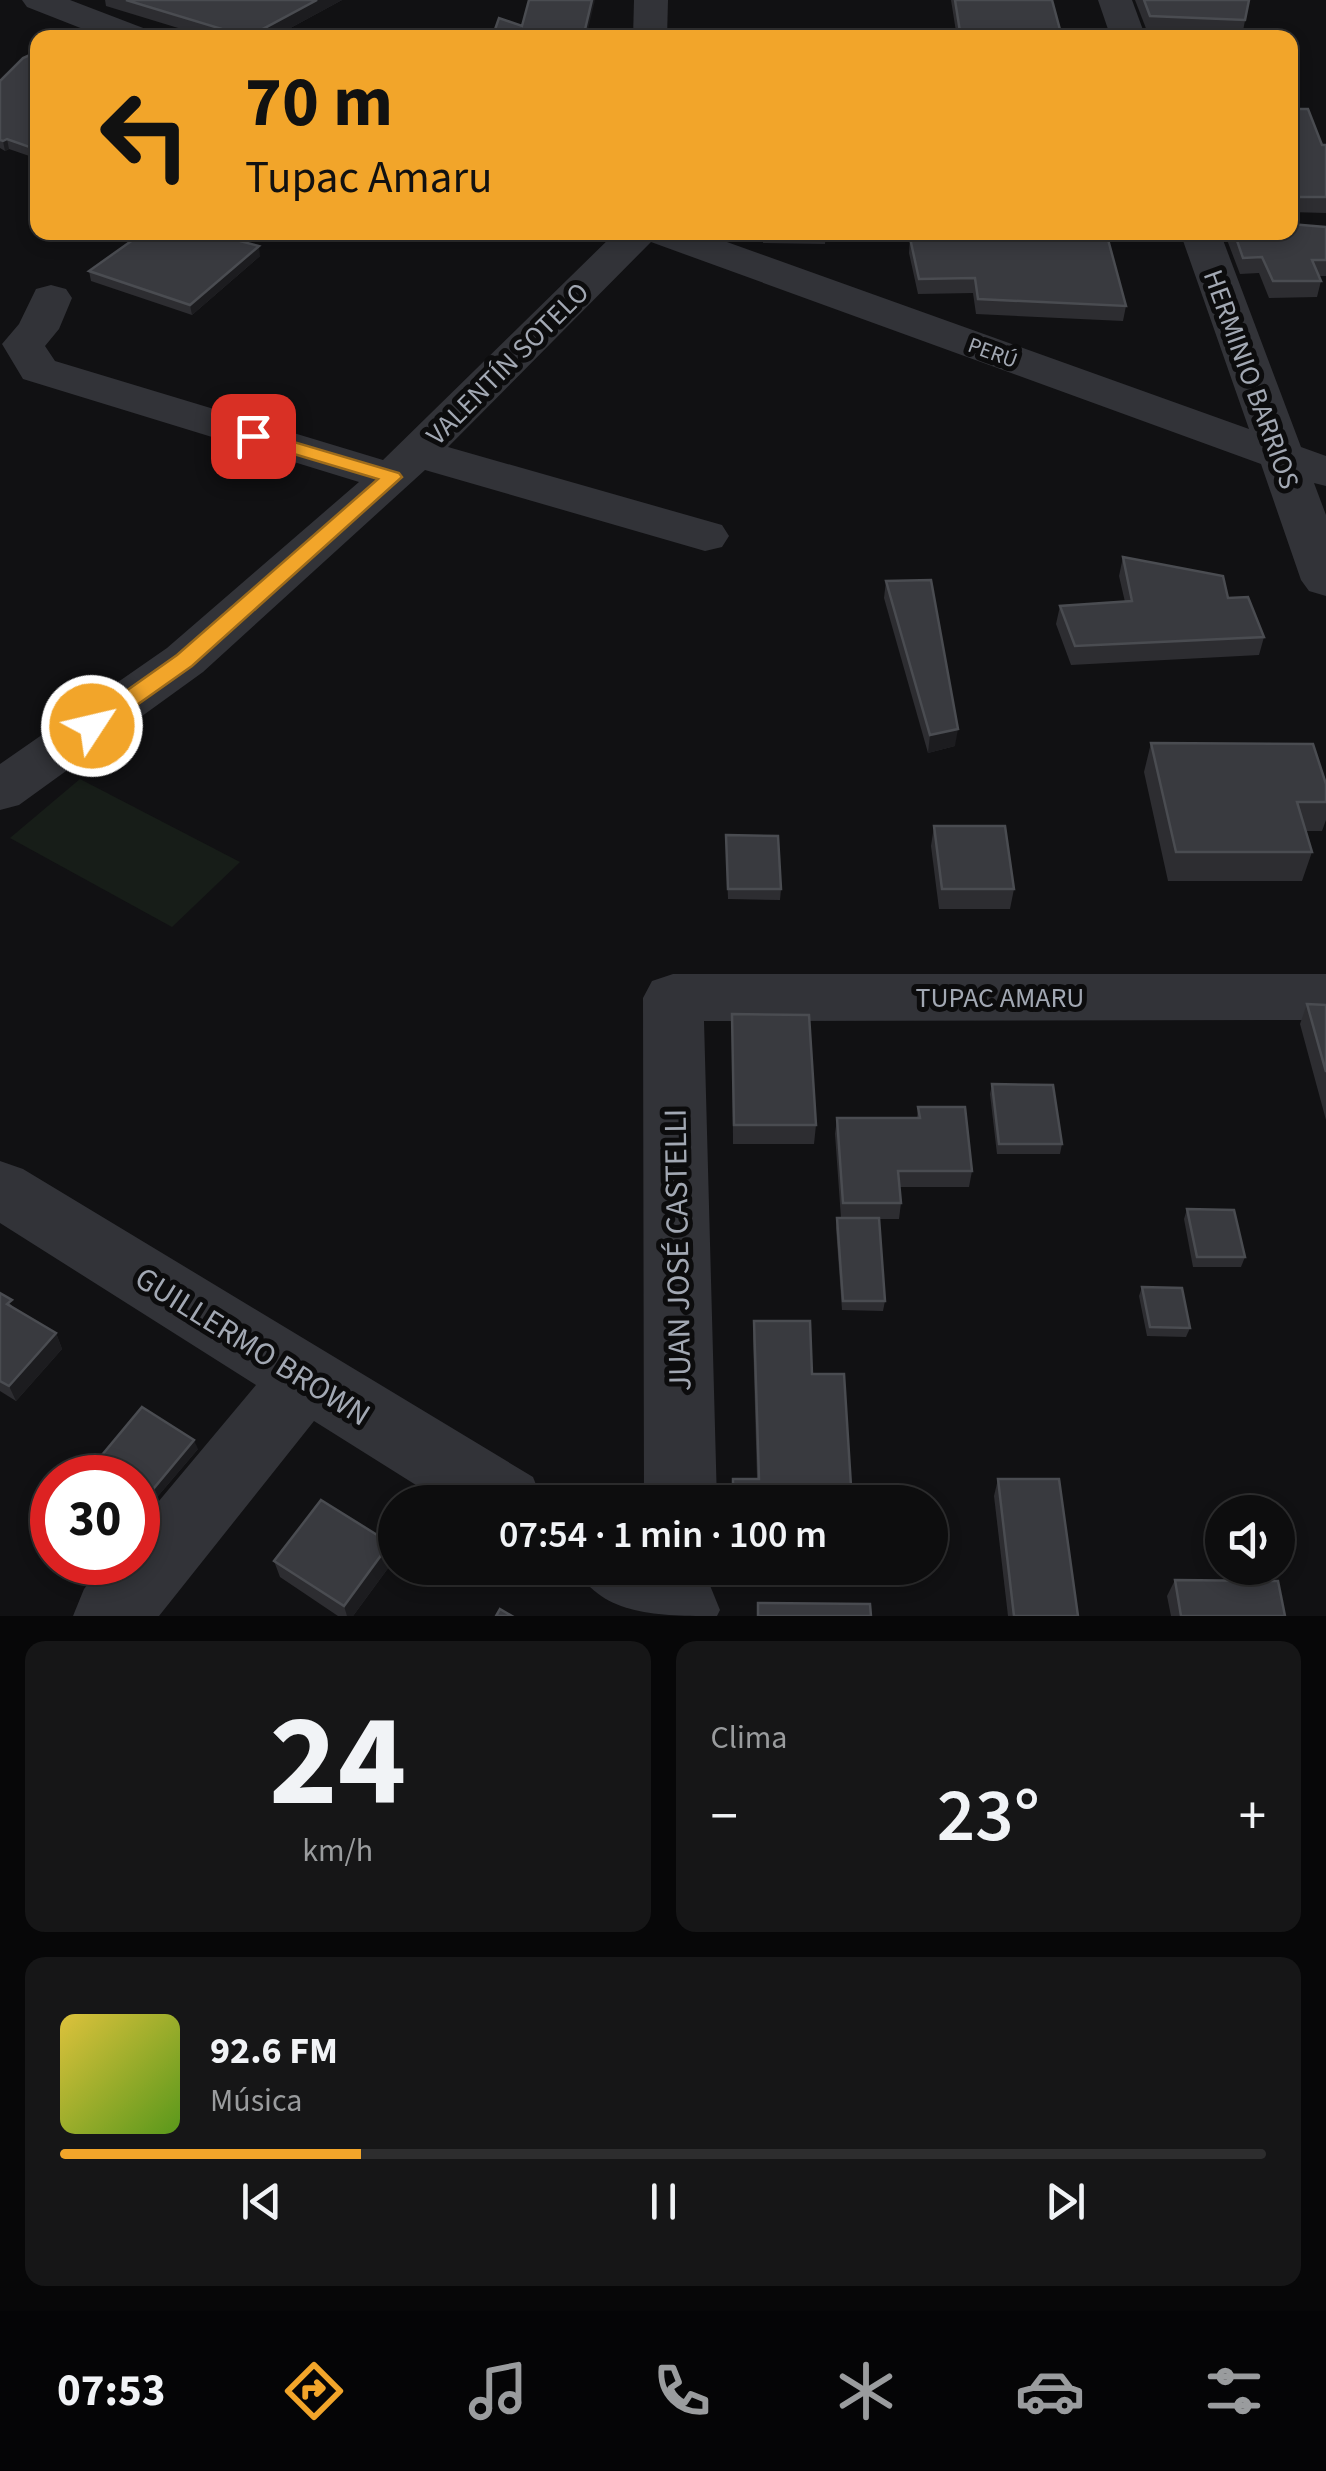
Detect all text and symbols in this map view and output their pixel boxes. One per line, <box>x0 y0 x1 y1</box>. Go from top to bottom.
text: 70 m <box>245 53 393 153</box>
icon: left <box>80 70 210 200</box>
text: Tupac Amaru <box>245 146 493 210</box>
street label: HERMINIO BARRIOS <box>1193 264 1309 495</box>
street label: VALENTÍN SOTELO <box>417 273 598 454</box>
street label: PERÚ <box>963 329 1022 377</box>
pin <box>211 394 296 479</box>
icon: arrive <box>226 409 281 464</box>
position arrow <box>40 674 144 778</box>
street label: TUPAC AMARU <box>916 978 1084 1018</box>
street label: JUAN JOSÉ CASTELLI <box>653 1108 703 1392</box>
street label: GUILLERMO BROWN <box>126 1256 379 1438</box>
speed limit sign: 30 <box>30 1455 160 1585</box>
map controls <box>1205 1495 1295 1585</box>
button: sound <box>1205 1495 1295 1585</box>
text: 07:54 · 1 min · 100 m <box>499 1508 827 1562</box>
text: 24 <box>269 1670 406 1855</box>
text: Clima <box>711 1715 787 1761</box>
text: 23° <box>937 1763 1040 1870</box>
text: − <box>711 1778 738 1856</box>
text: + <box>1239 1778 1266 1856</box>
text: km/h <box>302 1828 373 1874</box>
text: 92.6 FM <box>210 2024 338 2078</box>
text: Música <box>210 2078 302 2124</box>
icon: previous <box>234 2174 289 2229</box>
icon: pause <box>636 2174 691 2229</box>
icon: next <box>1038 2174 1093 2229</box>
icon: directions <box>279 2356 349 2426</box>
icon: music <box>463 2356 533 2426</box>
icon: phone <box>647 2356 717 2426</box>
icon: climate <box>831 2356 901 2426</box>
icon: car <box>1015 2356 1085 2426</box>
icon: filters <box>1199 2356 1269 2426</box>
text: 07:53 <box>57 2359 166 2423</box>

